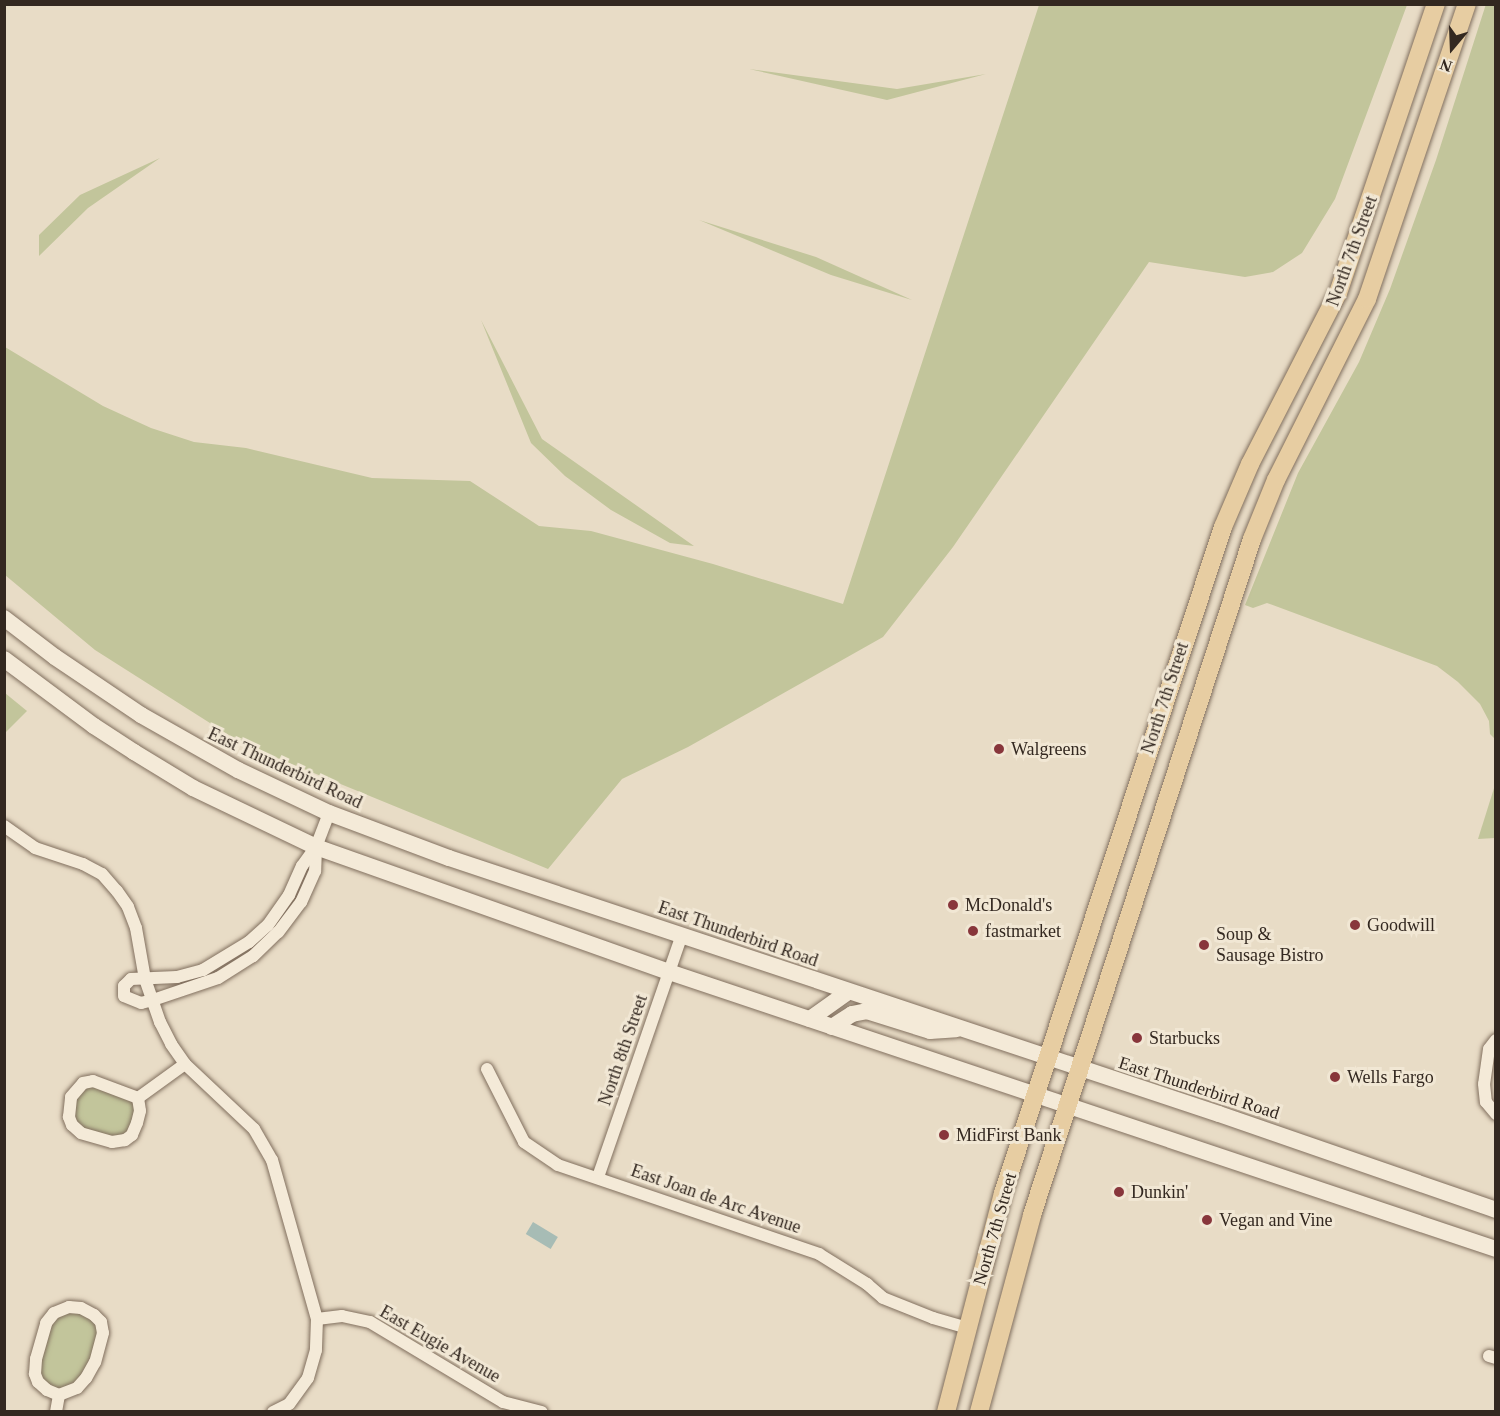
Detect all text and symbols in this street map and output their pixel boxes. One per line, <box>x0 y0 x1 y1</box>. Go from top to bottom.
north arrow <box>1422 18 1482 78</box>
text: N <box>1438 56 1454 75</box>
street label: North 7th Street <box>1322 193 1382 309</box>
street label: North 7th Street <box>1137 640 1193 756</box>
street label: East Thunderbird Road <box>204 723 366 813</box>
place label: Walgreens <box>1011 738 1087 760</box>
marker: Walgreens <box>992 742 1006 756</box>
place label: McDonald's <box>965 894 1052 916</box>
street label: East Thunderbird Road <box>655 896 821 972</box>
marker: McDonald's <box>946 898 960 912</box>
place label: Goodwill <box>1367 914 1435 936</box>
marker: Goodwill <box>1348 918 1362 932</box>
place label: fastmarket <box>985 920 1061 942</box>
marker: fastmarket <box>966 924 980 938</box>
place label: Soup & Sausage Bistro <box>1216 924 1323 966</box>
marker: Soup & Sausage Bistro <box>1197 938 1211 952</box>
street label: North 8th Street <box>594 992 652 1108</box>
place label: Starbucks <box>1149 1027 1220 1049</box>
marker: Starbucks <box>1130 1031 1144 1045</box>
street label: East Thunderbird Road <box>1116 1052 1282 1124</box>
place label: Wells Fargo <box>1347 1066 1434 1088</box>
marker: Wells Fargo <box>1328 1070 1342 1084</box>
place label: MidFirst Bank <box>956 1124 1062 1146</box>
marker: MidFirst Bank <box>937 1128 951 1142</box>
street label: East Joan de Arc Avenue <box>627 1159 805 1239</box>
street label: North 7th Street <box>969 1170 1021 1288</box>
place label: Dunkin' <box>1131 1181 1188 1203</box>
marker: Dunkin' <box>1112 1185 1126 1199</box>
place label: Vegan and Vine <box>1219 1209 1333 1231</box>
marker: Vegan and Vine <box>1200 1213 1214 1227</box>
street label: East Eugie Avenue <box>375 1300 505 1388</box>

